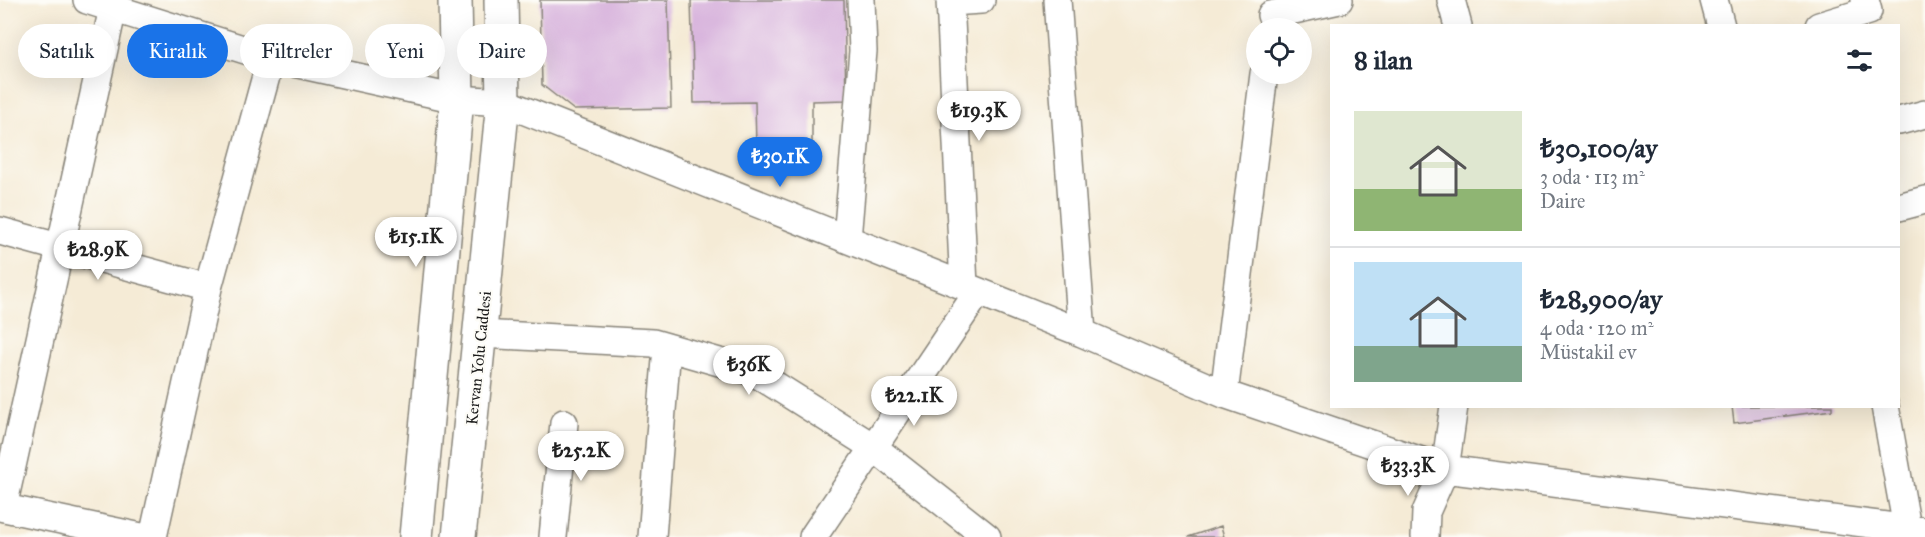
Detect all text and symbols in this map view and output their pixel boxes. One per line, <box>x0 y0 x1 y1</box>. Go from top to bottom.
map controls <box>1246 18 1312 84</box>
button: locate <box>1246 18 1312 84</box>
chip: Satılık <box>18 24 115 78</box>
chip: Kiralık <box>127 24 228 78</box>
chip: Filtreler <box>240 24 353 78</box>
chip: Yeni <box>365 24 445 78</box>
chip: Daire <box>457 24 547 78</box>
text: 8 ilan <box>1354 44 1413 76</box>
icon: filters <box>1843 44 1876 77</box>
pin: ₺19.3K <box>930 91 1028 142</box>
text: ₺19.3K <box>951 98 1007 122</box>
text: ₺30,100/ay <box>1540 132 1657 164</box>
icon: home <box>1402 135 1474 207</box>
pin: ₺30.1K <box>731 137 829 188</box>
text: ₺30.1K <box>751 144 809 168</box>
text: 3 oda · 113 m² <box>1540 165 1645 189</box>
text: Daire <box>1540 189 1585 213</box>
pin: ₺15.1K <box>367 217 465 268</box>
text: ₺15.1K <box>389 224 443 248</box>
pin: ₺28.9K <box>49 230 147 281</box>
text: ₺28.9K <box>67 237 129 261</box>
text: ₺28,900/ay <box>1540 283 1662 315</box>
icon: home <box>1402 286 1474 358</box>
street label: Kervan Yolu Caddesi <box>462 290 495 426</box>
text: 4 oda · 120 m² <box>1540 316 1653 340</box>
text: Müstakil ev <box>1540 340 1636 364</box>
pin: ₺36K <box>713 345 785 396</box>
text: ₺36K <box>727 352 771 376</box>
pin: ₺22.1K <box>865 376 963 427</box>
text: ₺22.1K <box>885 383 943 407</box>
pin: ₺25.2K <box>532 431 630 482</box>
text: ₺25.2K <box>552 438 610 462</box>
pin: ₺33.3K <box>1359 446 1457 497</box>
text: ₺33.3K <box>1381 453 1435 477</box>

